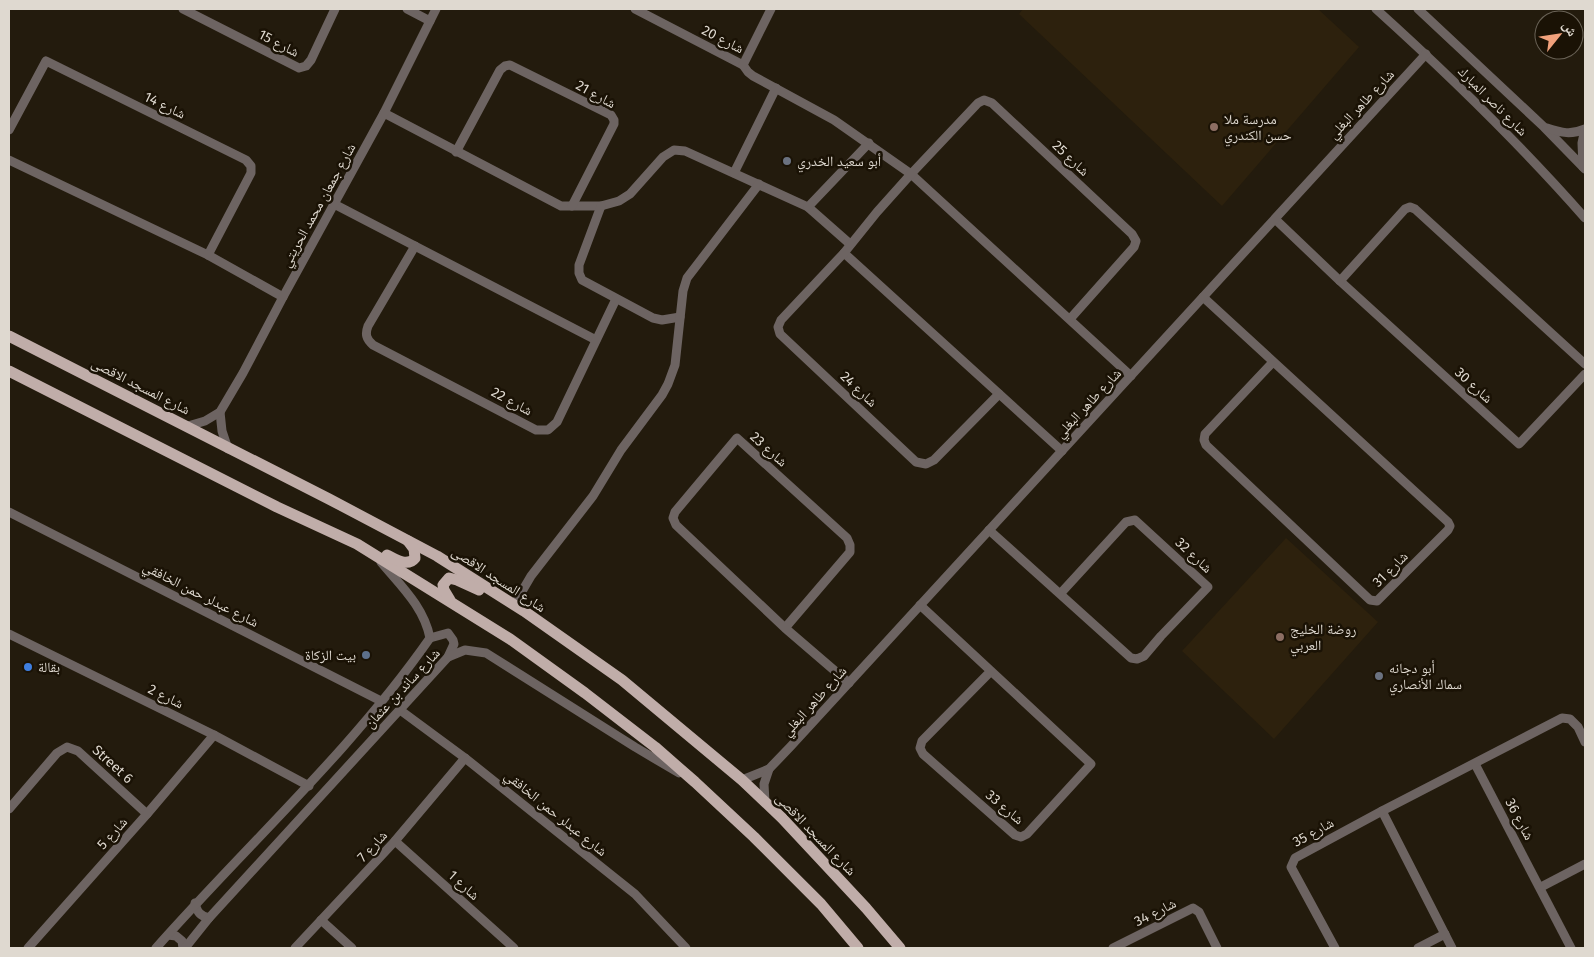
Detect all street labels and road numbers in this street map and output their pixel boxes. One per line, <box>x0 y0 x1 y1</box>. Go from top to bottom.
street label: شارع 20 <box>698 22 747 58</box>
street label: شارع 15 <box>255 26 302 62</box>
street label: شارع ناصر المبارك <box>1454 63 1531 140</box>
street label: شارع طاهر البغلي <box>1325 66 1400 144</box>
street label: شارع 21 <box>572 77 619 113</box>
street label: شارع 14 <box>141 88 188 124</box>
street label: شارع 25 <box>1048 137 1093 180</box>
street label: شارع جمعان محمد الحريتي <box>277 140 362 271</box>
street label: شارع المسجد الاقصى <box>88 354 193 420</box>
street label: شارع 30 <box>1451 364 1496 408</box>
street label: شارع طاهر البغلي <box>1052 365 1127 443</box>
street label: شارع 24 <box>836 368 881 411</box>
street label: شارع 22 <box>488 384 535 420</box>
street label: شارع 23 <box>746 428 791 471</box>
street label: شارع 32 <box>1171 534 1216 577</box>
street label: شارع المسجد الاقصى <box>448 543 549 617</box>
street label: شارع 31 <box>1369 548 1412 591</box>
street label: شارع عبدلر حمن الخافقي <box>139 558 261 633</box>
street label: شارع ساند بن عثمان <box>361 645 444 732</box>
street label: شارع طاهر البغلي <box>778 663 852 742</box>
street label: شارع 2 <box>145 681 186 713</box>
street label: Street 6 <box>89 742 137 787</box>
street label: شارع عبدلر حمن الخافقي <box>499 767 610 862</box>
street label: شارع 33 <box>982 787 1027 829</box>
street label: شارع المسجد الاقصى <box>771 789 859 880</box>
street label: شارع 36 <box>1501 795 1538 843</box>
street label: شارع 5 <box>94 814 132 854</box>
street label: شارع 35 <box>1290 814 1337 851</box>
street label: شارع 7 <box>354 827 392 866</box>
street label: شارع 1 <box>444 867 483 905</box>
street label: شارع 34 <box>1131 895 1179 931</box>

